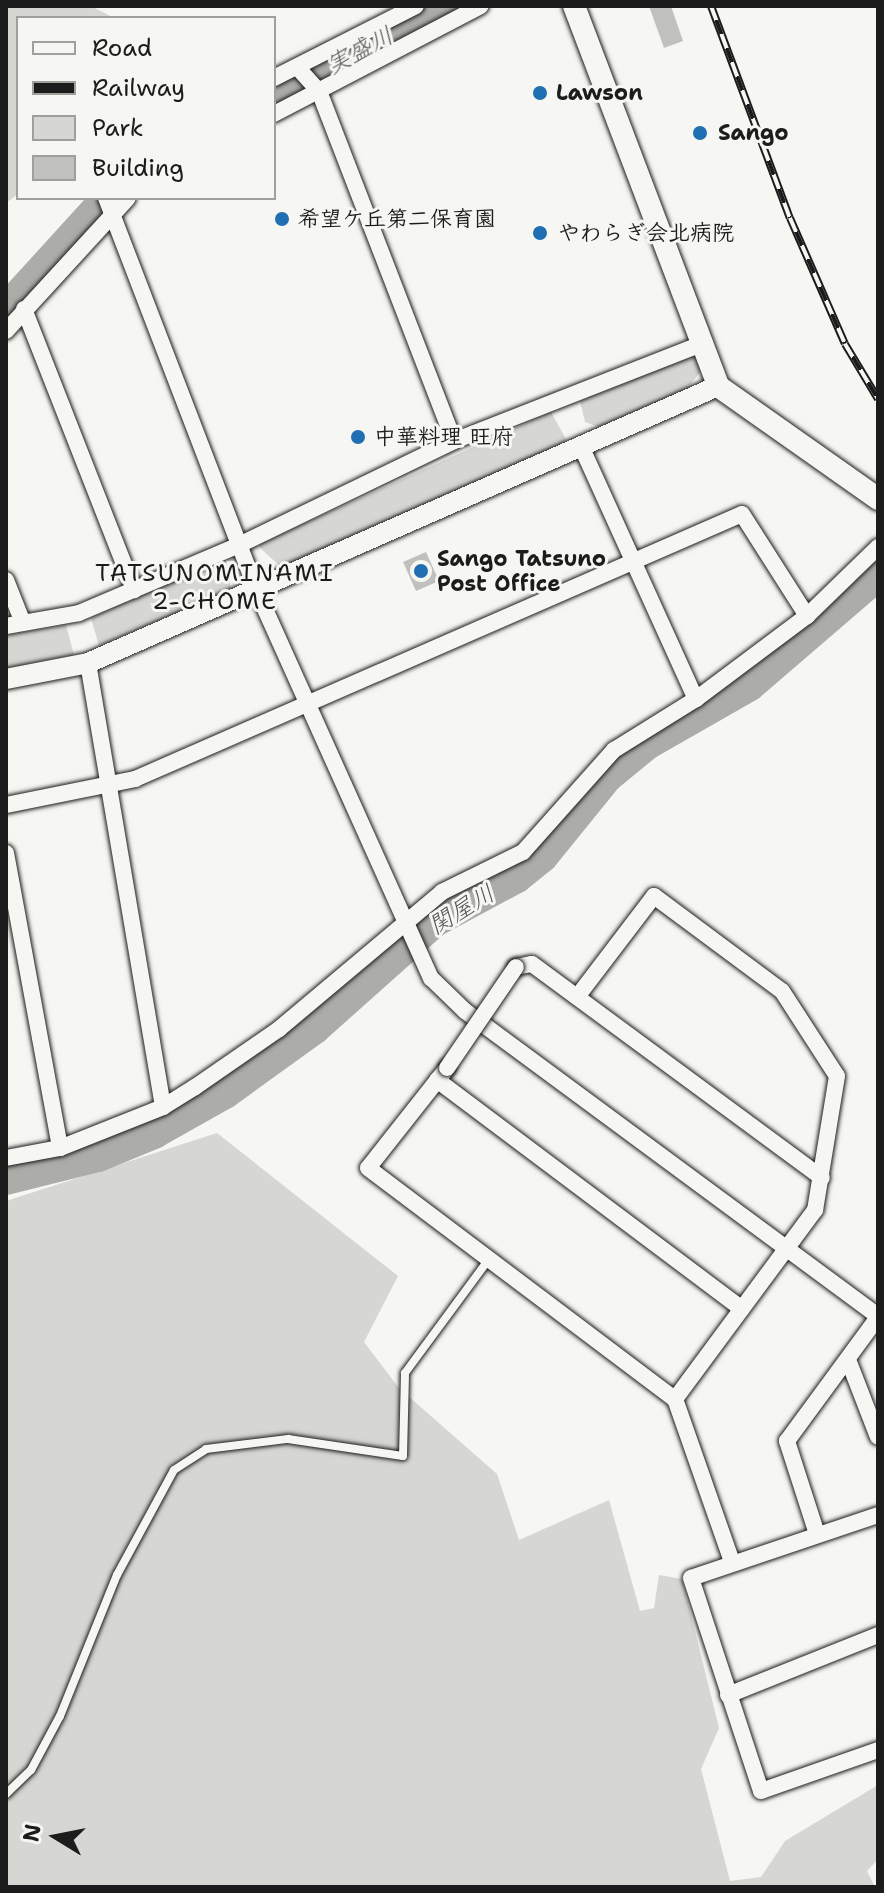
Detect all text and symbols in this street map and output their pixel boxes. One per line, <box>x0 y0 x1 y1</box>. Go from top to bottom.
legend <box>16 16 276 200</box>
water label: 実盛川 <box>321 21 399 81</box>
text: Road <box>92 32 152 64</box>
text: Railway <box>92 72 185 104</box>
place label: Lawson <box>556 80 643 106</box>
marker: Lawson <box>531 84 549 102</box>
text: Park <box>92 112 144 144</box>
place label: Sango <box>718 120 789 146</box>
marker: Sango <box>689 122 711 144</box>
text: Building <box>92 152 184 184</box>
place label: 希望ケ丘第二保育園 <box>298 206 496 232</box>
marker: 希望ケ丘第二保育園 <box>273 210 291 228</box>
place label: やわらぎ会北病院 <box>558 220 734 246</box>
marker: やわらぎ会北病院 <box>529 222 551 244</box>
place label: 中華料理 旺府 <box>374 424 514 450</box>
marker: 中華料理 旺府 <box>349 428 367 446</box>
place label: Sango Tatsuno Post Office <box>437 545 606 596</box>
district label: TATSUNOMINAMI 2-CHOME <box>95 560 335 616</box>
marker: Sango Tatsuno Post Office <box>412 562 430 580</box>
water label: 関屋川 <box>424 879 500 941</box>
north arrow <box>16 1797 96 1877</box>
text: N <box>16 1822 48 1844</box>

